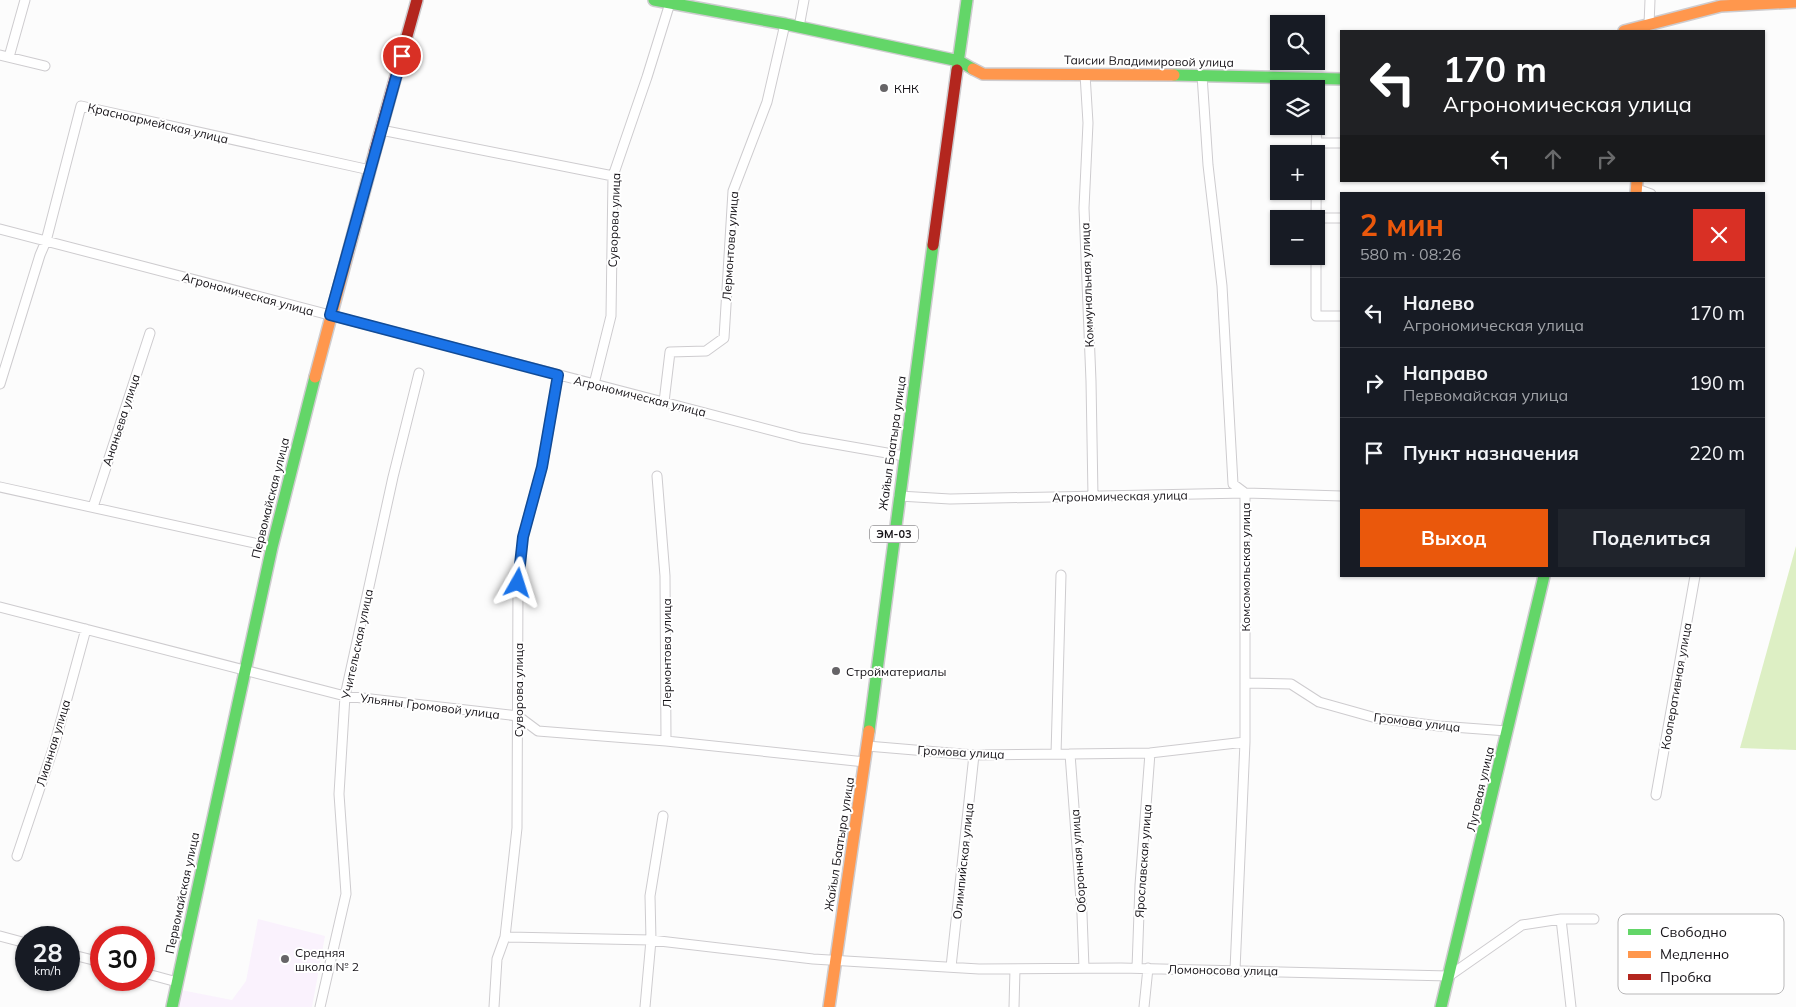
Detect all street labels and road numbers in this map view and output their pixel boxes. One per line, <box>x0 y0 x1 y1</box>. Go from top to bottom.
street label: Таисии Владимировой улица <box>1064 52 1234 70</box>
street label: Красноармейская улица <box>86 100 230 146</box>
street label: Суворова улица <box>605 172 623 268</box>
street label: Лермонтова улица <box>719 191 741 301</box>
street label: Коммунальная улица <box>1077 222 1097 348</box>
street label: Агрономическая улица <box>180 269 316 319</box>
street label: Ананьева улица <box>99 372 143 468</box>
street label: Агрономическая улица <box>572 372 708 420</box>
street label: Жайыл Баатыра улица <box>875 375 909 511</box>
street label: Первомайская улица <box>248 436 292 560</box>
street label: Агрономическая улица <box>1052 487 1188 505</box>
street label: Комсомольская улица <box>1238 503 1253 631</box>
road number: ЭМ-03 <box>870 526 918 542</box>
street label: Учительская улица <box>338 588 376 701</box>
street label: Лермонтова улица <box>659 598 674 708</box>
street label: Кооперативная улица <box>1657 621 1695 751</box>
street label: Суворова улица <box>511 643 526 737</box>
street label: Ульяны Громовой улица <box>358 690 501 722</box>
street label: Лианная улица <box>33 698 73 788</box>
street label: Громова улица <box>1373 709 1461 735</box>
street label: Громова улица <box>917 742 1005 762</box>
street label: Луговая улица <box>1463 745 1497 833</box>
street label: Жайыл Баатыра улица <box>821 776 857 912</box>
street label: Олимпийская улица <box>949 802 977 920</box>
street label: Ярославская улица <box>1132 804 1154 918</box>
street label: Оборонная улица <box>1067 809 1089 913</box>
street label: Первомайская улица <box>162 831 202 955</box>
street label: Ломоносова улица <box>1168 962 1278 978</box>

